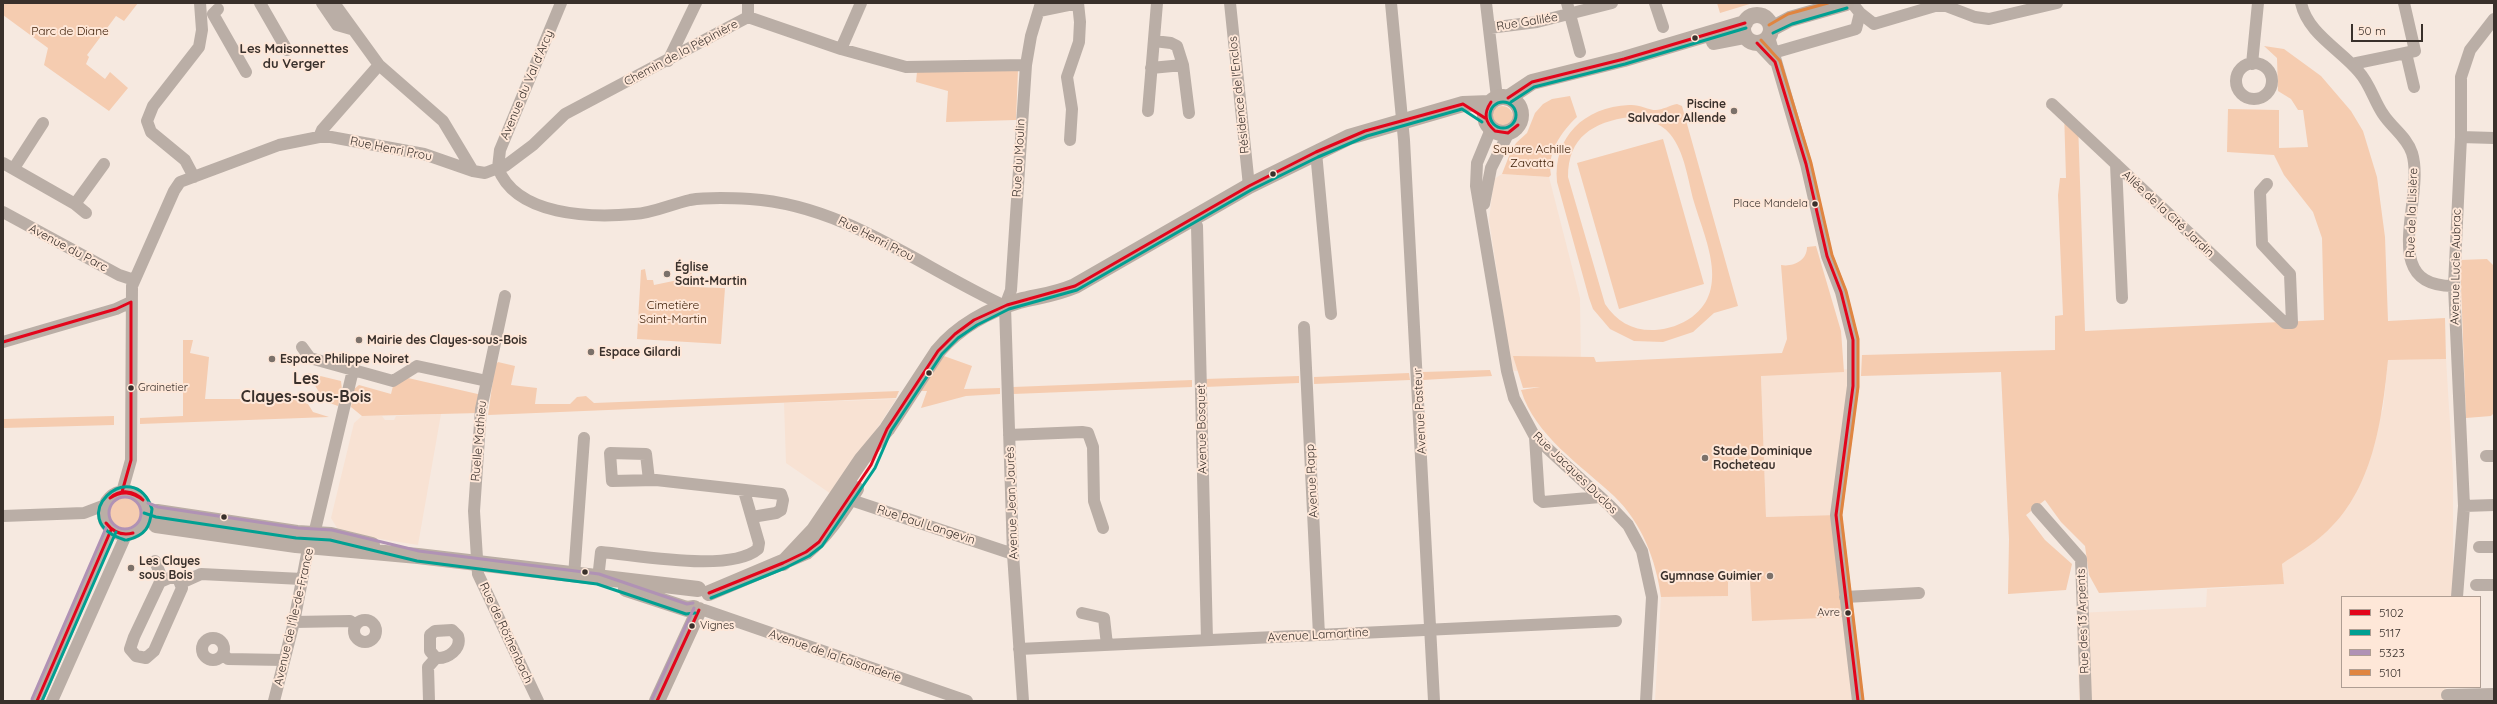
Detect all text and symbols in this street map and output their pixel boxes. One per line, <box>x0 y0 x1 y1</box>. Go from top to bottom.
street label: Rue Galilée <box>1495 10 1559 34</box>
scale bar <box>2353 16 2425 42</box>
street label: Chemin de la Pépinière <box>622 17 740 89</box>
text: 50 m <box>2358 23 2386 38</box>
park label: Parc de Diane <box>31 24 109 38</box>
street label: Avenue du Val d'Arcy <box>497 28 557 142</box>
unlabelled marker <box>1690 33 1700 43</box>
street label: Résidence de l'Enclos <box>1226 36 1252 154</box>
district label: Les Maisonnettes du Verger <box>240 41 348 72</box>
place label: Piscine Salvador Allende <box>1628 97 1726 125</box>
marker: Piscine Salvador Allende <box>1729 106 1739 116</box>
street label: Rue du Moulin <box>1010 118 1028 198</box>
street label: Rue Henri Prou <box>349 134 433 164</box>
park label: Square Achille Zavatta <box>1493 142 1571 170</box>
street label: Allée de la Cité Jardin <box>2119 168 2217 260</box>
street label: Rue de la Lisière <box>2403 168 2421 258</box>
unlabelled marker <box>1268 169 1278 179</box>
place label: Place Mandela <box>1733 197 1808 211</box>
marker: Place Mandela <box>1810 199 1820 209</box>
street label: Avenue Lucie Aubrac <box>2448 209 2464 325</box>
street label: Rue Henri Prou <box>836 214 916 264</box>
street label: Avenue du Parc <box>26 221 110 275</box>
place label: Église Saint-Martin <box>675 260 747 288</box>
marker: Église Saint-Martin <box>662 269 672 279</box>
park label: Cimetière Saint-Martin <box>639 298 707 326</box>
place label: Mairie des Clayes-sous-Bois <box>367 333 527 347</box>
marker: Mairie des Clayes-sous-Bois <box>354 335 364 345</box>
place label: Espace Gilardi <box>599 345 681 359</box>
marker: Espace Gilardi <box>586 347 596 357</box>
place label: Espace Philippe Noiret <box>280 352 409 366</box>
marker: Espace Philippe Noiret <box>267 354 277 364</box>
street label: Avenue Pasteur <box>1411 367 1429 455</box>
unlabelled marker <box>924 368 934 378</box>
district label: Les Clayes-sous-Bois <box>241 369 371 407</box>
place label: Grainetier <box>138 381 188 395</box>
marker: Grainetier <box>126 383 136 393</box>
street label: Avenue Bosquet <box>1194 384 1210 474</box>
street label: Ruelle Mathieu <box>468 400 490 482</box>
street label: Rue Jacques Duclos <box>1530 429 1620 517</box>
street label: Avenue Rapp <box>1303 444 1321 518</box>
place label: Stade Dominique Rocheteau <box>1713 444 1812 472</box>
street label: Avenue Jean Jaurès <box>1003 446 1021 560</box>
marker: Stade Dominique Rocheteau <box>1700 453 1710 463</box>
street label: Rue Paul Langevin <box>875 502 977 548</box>
unlabelled marker <box>219 512 229 522</box>
street label: Avenue de l'Île-de-France <box>271 547 317 687</box>
place label: Les Clayes sous Bois <box>139 554 200 582</box>
marker: Les Clayes sous Bois <box>126 563 136 573</box>
unlabelled marker <box>580 567 590 577</box>
street label: Rue des 13 Arpents <box>2074 568 2092 674</box>
place label: Gymnase Guimier <box>1660 569 1762 583</box>
marker: Gymnase Guimier <box>1765 571 1775 581</box>
street label: Rue de Röthenbach <box>476 580 536 686</box>
legend <box>2341 596 2481 688</box>
text: 5102 <box>2379 605 2404 620</box>
place label: Avre <box>1817 606 1840 620</box>
marker: Avre <box>1843 608 1853 618</box>
place label: Vignes <box>700 619 734 633</box>
marker: Vignes <box>687 621 697 631</box>
street label: Avenue Lamartine <box>1267 625 1369 645</box>
text: 5117 <box>2379 625 2401 640</box>
street label: Avenue de la Faisanderie <box>767 627 903 685</box>
text: 5323 <box>2379 645 2405 660</box>
text: 5101 <box>2379 665 2402 680</box>

